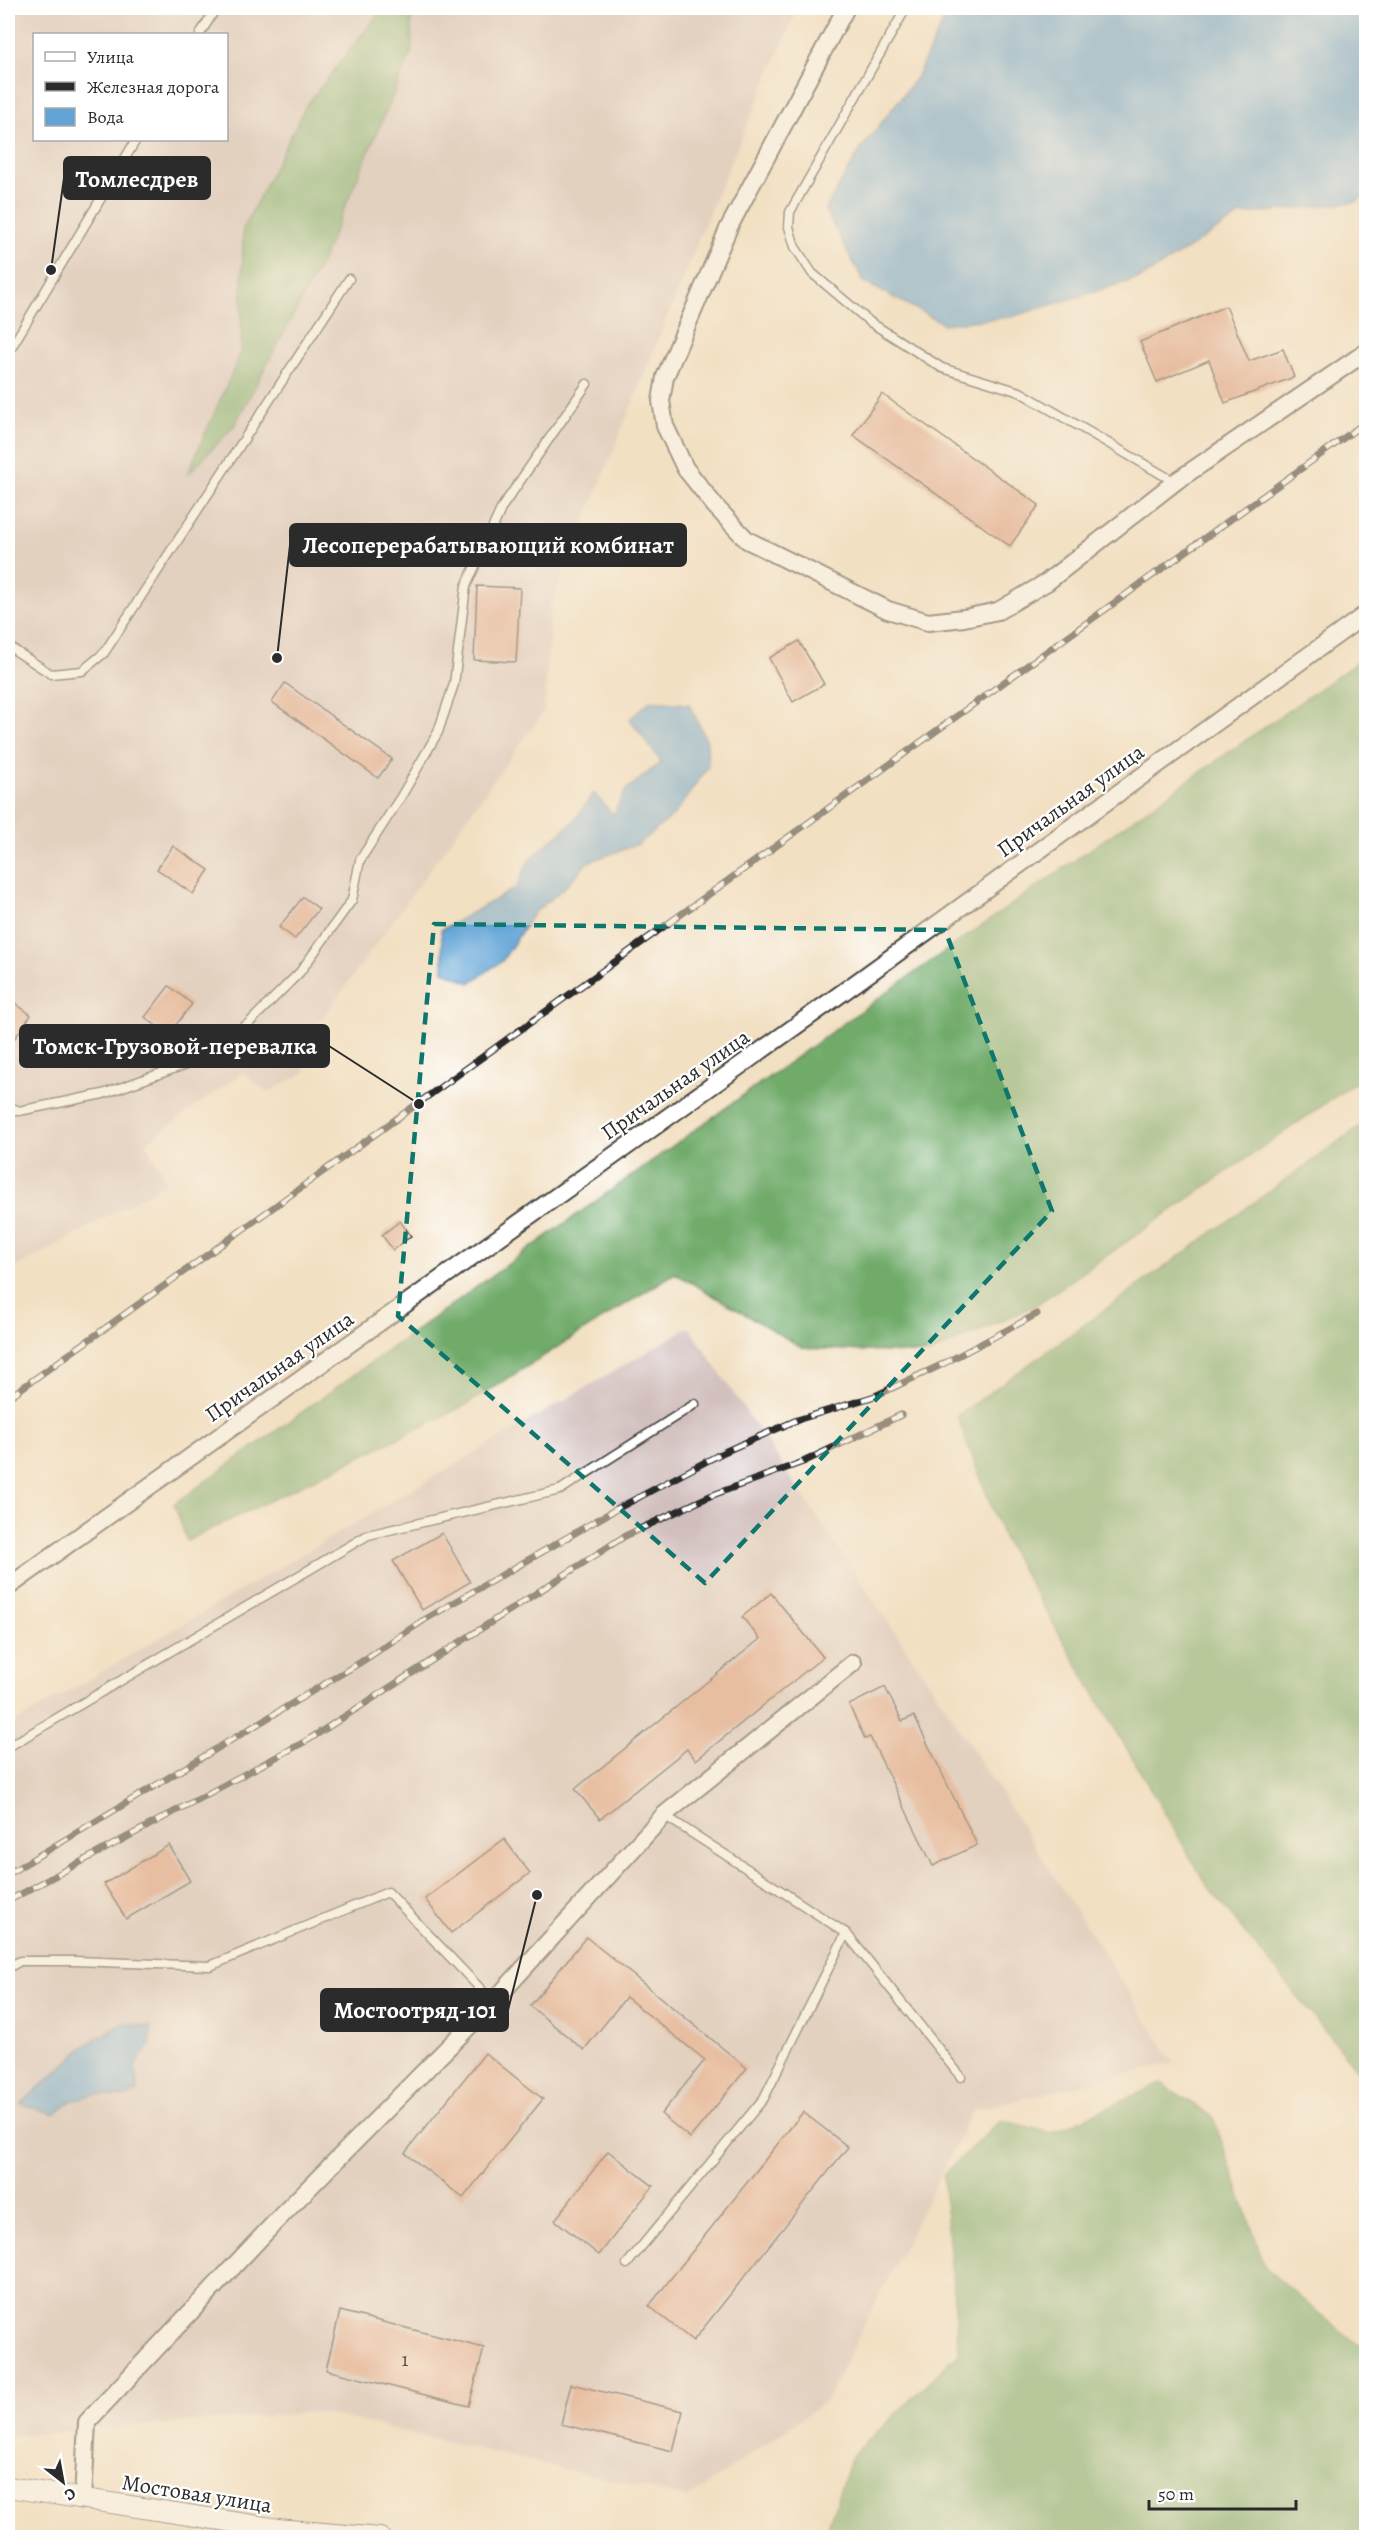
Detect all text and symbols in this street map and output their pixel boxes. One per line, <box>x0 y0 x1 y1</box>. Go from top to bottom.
legend <box>33 33 228 141</box>
text: Улица <box>87 45 135 69</box>
text: Железная дорога <box>87 75 220 99</box>
text: Вода <box>87 105 125 129</box>
callout: Томлесдрев <box>64 157 210 199</box>
text: Томлесдрев <box>76 163 199 195</box>
callout: Лесоперерабатывающий комбинат <box>290 524 686 566</box>
text: Лесоперерабатывающий комбинат <box>302 529 674 561</box>
street label: Причальная улица <box>991 737 1151 864</box>
street label: Причальная улица <box>595 1022 757 1147</box>
callout: Томск-Грузовой-перевалка <box>20 1025 329 1067</box>
text: Томск-Грузовой-перевалка <box>33 1030 318 1062</box>
street label: Причальная улица <box>199 1304 361 1429</box>
callout: Мостоотряд-101 <box>321 1989 508 2031</box>
text: Мостоотряд-101 <box>333 1994 497 2026</box>
house number: 1 <box>402 2346 409 2373</box>
north arrow <box>33 2452 93 2512</box>
street label: Мостовая улица <box>120 2467 275 2521</box>
scale bar <box>1149 2473 1296 2511</box>
text: С <box>60 2482 80 2506</box>
text: 50 m <box>1158 2482 1194 2506</box>

